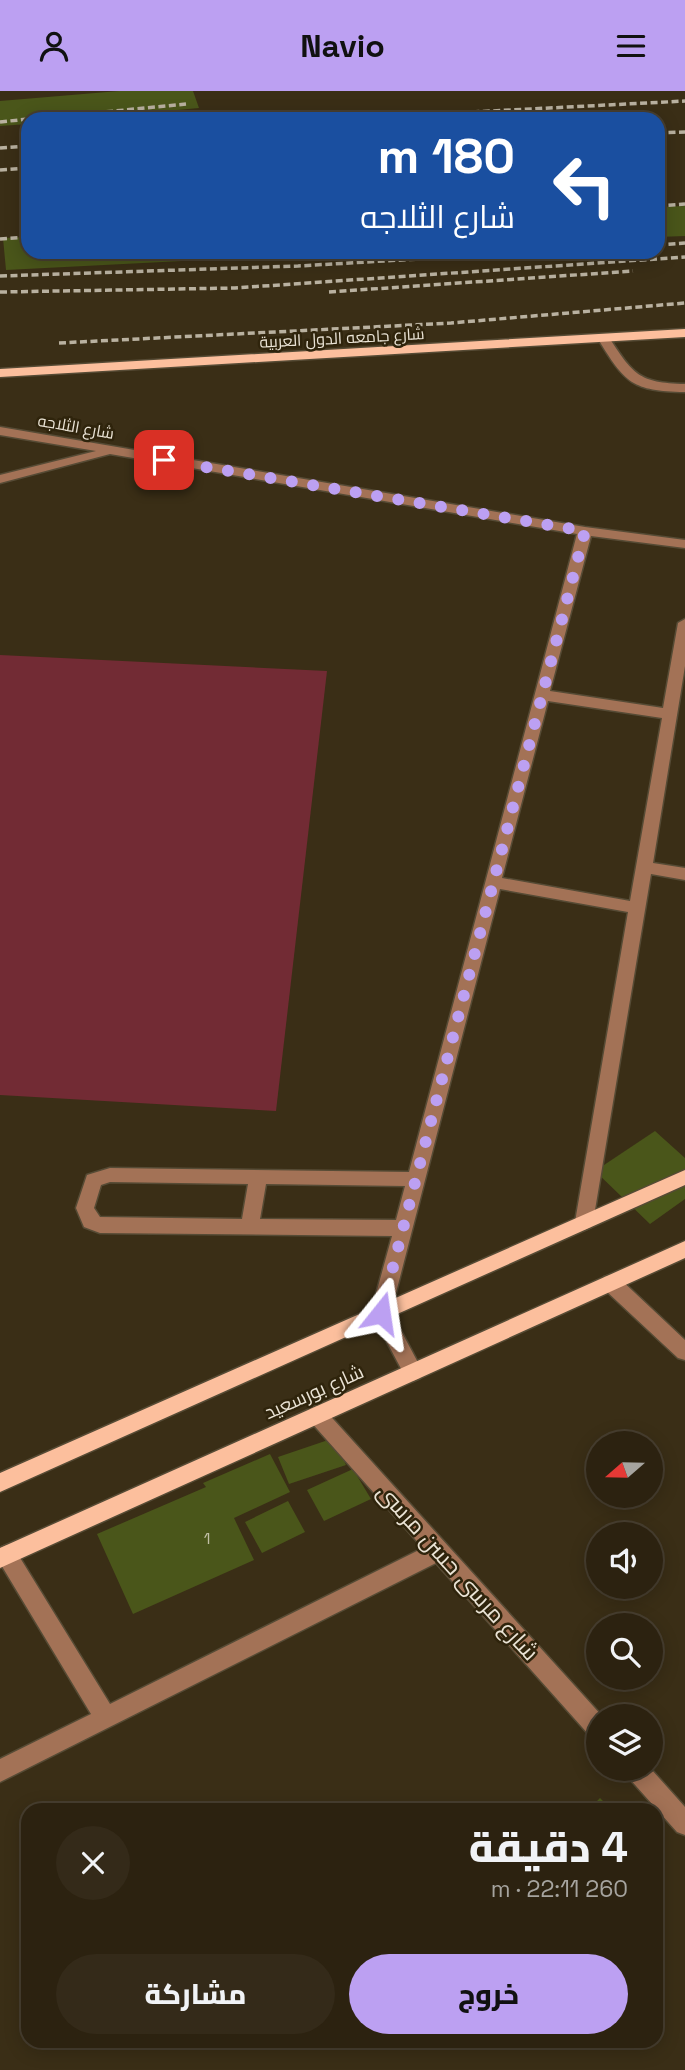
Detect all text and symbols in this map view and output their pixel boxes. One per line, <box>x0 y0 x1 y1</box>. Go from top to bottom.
text: Navio <box>300 26 385 66</box>
icon: person <box>35 27 73 65</box>
icon: menu <box>612 27 650 65</box>
text: 180 m <box>377 125 515 187</box>
icon: left <box>539 140 630 231</box>
text: شارع الثلاجه <box>360 197 515 237</box>
street label: شارع جامعه الدول العربية <box>259 323 425 354</box>
street label: شارع الثلاجه <box>36 410 116 445</box>
pin <box>134 430 194 490</box>
icon: arrive <box>145 441 183 479</box>
position arrow <box>344 1276 418 1350</box>
street label: شارع بورسعيد <box>260 1359 368 1426</box>
north arrow <box>586 1431 663 1509</box>
map controls <box>586 1431 663 1781</box>
street label: شارع مرسى حسن مرسى <box>370 1477 545 1667</box>
button: sound <box>586 1522 663 1599</box>
house number: 1 <box>204 1528 210 1549</box>
button: search <box>586 1613 663 1690</box>
button: layers <box>586 1704 663 1781</box>
text: 4 دقيقة <box>469 1821 628 1874</box>
button: close <box>56 1826 130 1900</box>
text: 260 m · 22:11 <box>491 1874 628 1904</box>
button: مشاركة <box>56 1954 335 2034</box>
button: خروج <box>349 1954 628 2034</box>

